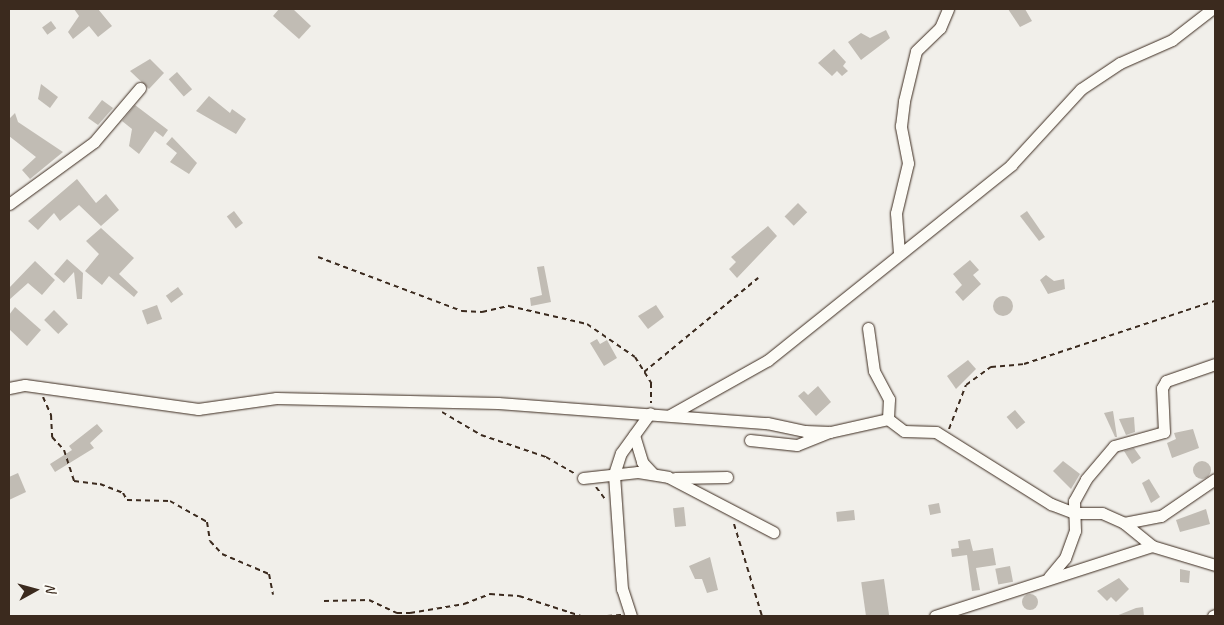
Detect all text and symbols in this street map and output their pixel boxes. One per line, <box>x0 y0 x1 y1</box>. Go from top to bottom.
north arrow <box>10 565 60 615</box>
text: N <box>41 583 59 593</box>

